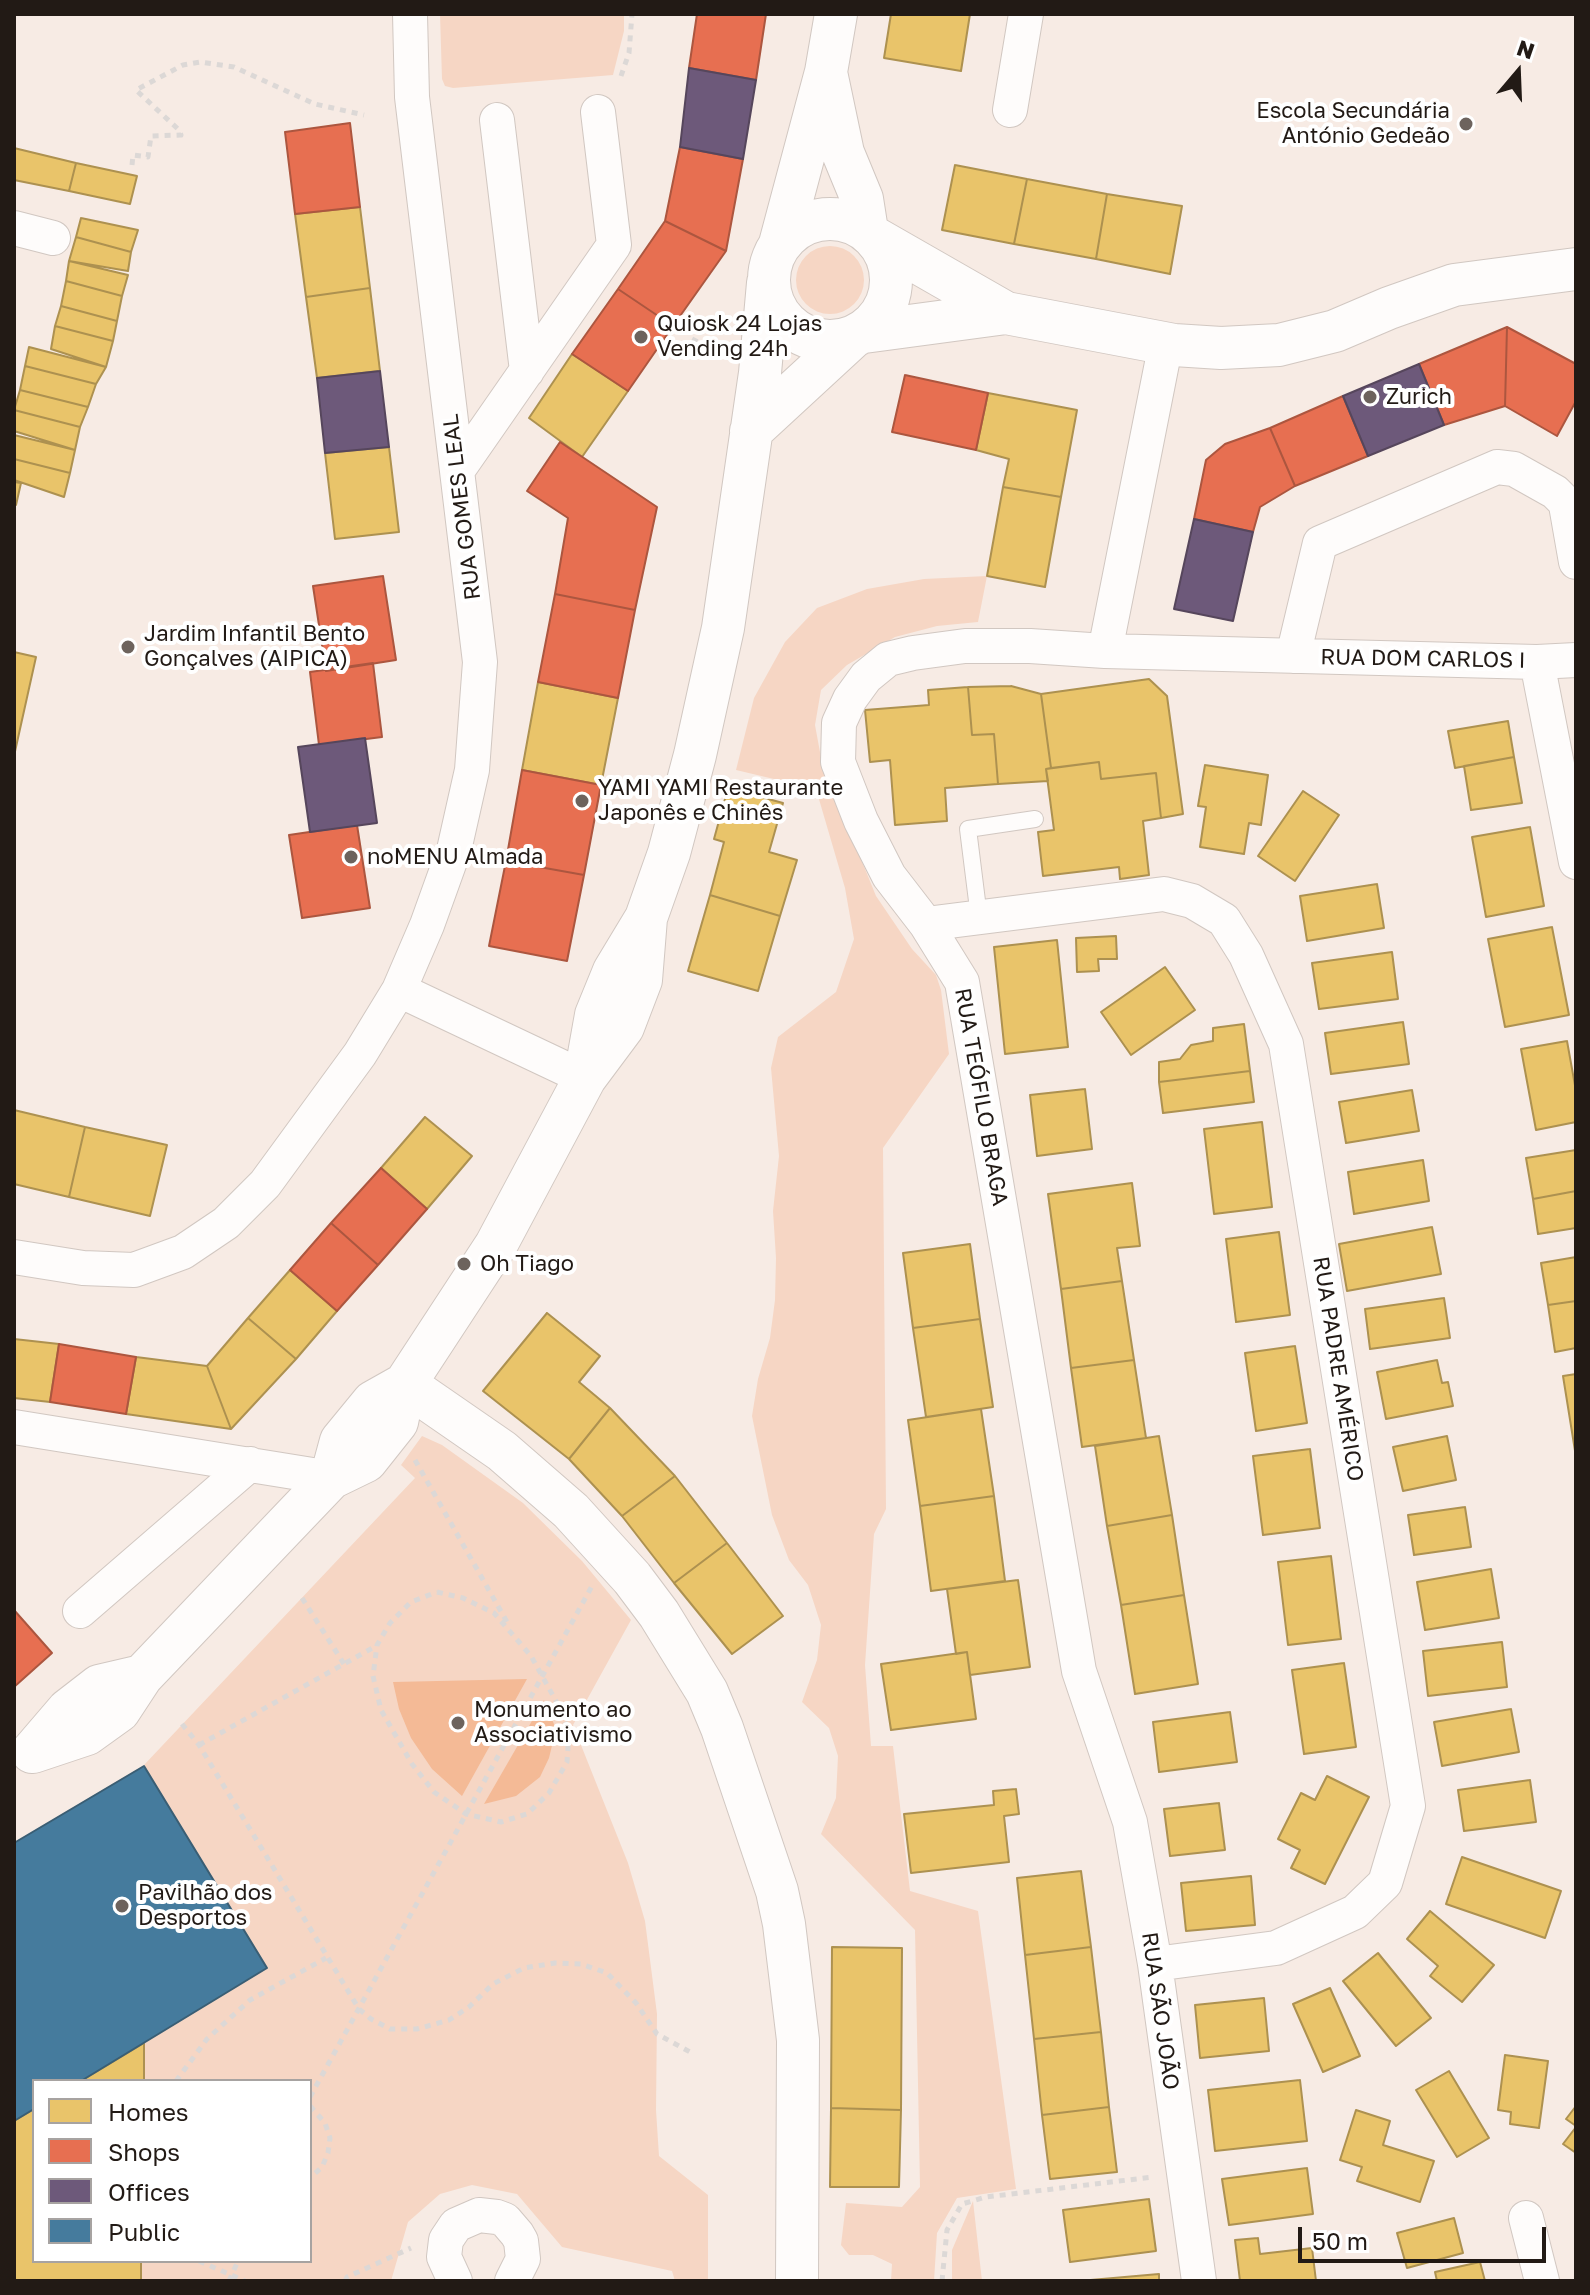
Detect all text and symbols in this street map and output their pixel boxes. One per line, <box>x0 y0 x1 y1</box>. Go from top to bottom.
north arrow <box>1478 32 1558 112</box>
text: N <box>1514 33 1538 64</box>
place label: Escola Secundária António Gedeão <box>1256 98 1450 150</box>
marker: Escola Secundária António Gedeão <box>1457 115 1475 133</box>
place label: Quiosk 24 Lojas Vending 24h <box>657 311 822 362</box>
marker: Quiosk 24 Lojas Vending 24h <box>632 328 650 346</box>
place label: Zurich <box>1386 384 1452 410</box>
marker: Zurich <box>1361 388 1379 406</box>
street label: RUA GOMES LEAL <box>437 412 487 602</box>
place label: Jardim Infantil Bento Gonçalves (AIPICA) <box>144 621 365 672</box>
marker: Jardim Infantil Bento Gonçalves (AIPICA) <box>119 638 137 656</box>
street label: RUA DOM CARLOS I <box>1320 644 1526 674</box>
place label: YAMI YAMI Restaurante Japonês e Chinês <box>598 775 843 826</box>
marker: YAMI YAMI Restaurante Japonês e Chinês <box>573 792 591 810</box>
place label: noMENU Almada <box>367 844 544 870</box>
marker: noMENU Almada <box>342 848 360 866</box>
street label: RUA TEÓFILO BRAGA <box>949 986 1013 1208</box>
place label: Oh Tiago <box>480 1251 574 1277</box>
marker: Oh Tiago <box>455 1255 473 1273</box>
street label: RUA PADRE AMÉRICO <box>1307 1255 1369 1483</box>
place label: Monumento ao Associativismo <box>474 1697 632 1748</box>
marker: Monumento ao Associativismo <box>449 1714 467 1732</box>
place label: Pavilhão dos Desportos <box>138 1880 272 1932</box>
marker: Pavilhão dos Desportos <box>113 1897 131 1915</box>
street label: RUA SÃO JOÃO <box>1136 1930 1184 2092</box>
legend <box>32 2079 312 2263</box>
text: Homes <box>108 2097 189 2126</box>
text: Shops <box>108 2137 180 2166</box>
text: Offices <box>108 2177 190 2206</box>
scale bar <box>1302 2211 1550 2261</box>
text: Public <box>108 2217 180 2246</box>
text: 50 m <box>1312 2226 1368 2255</box>

